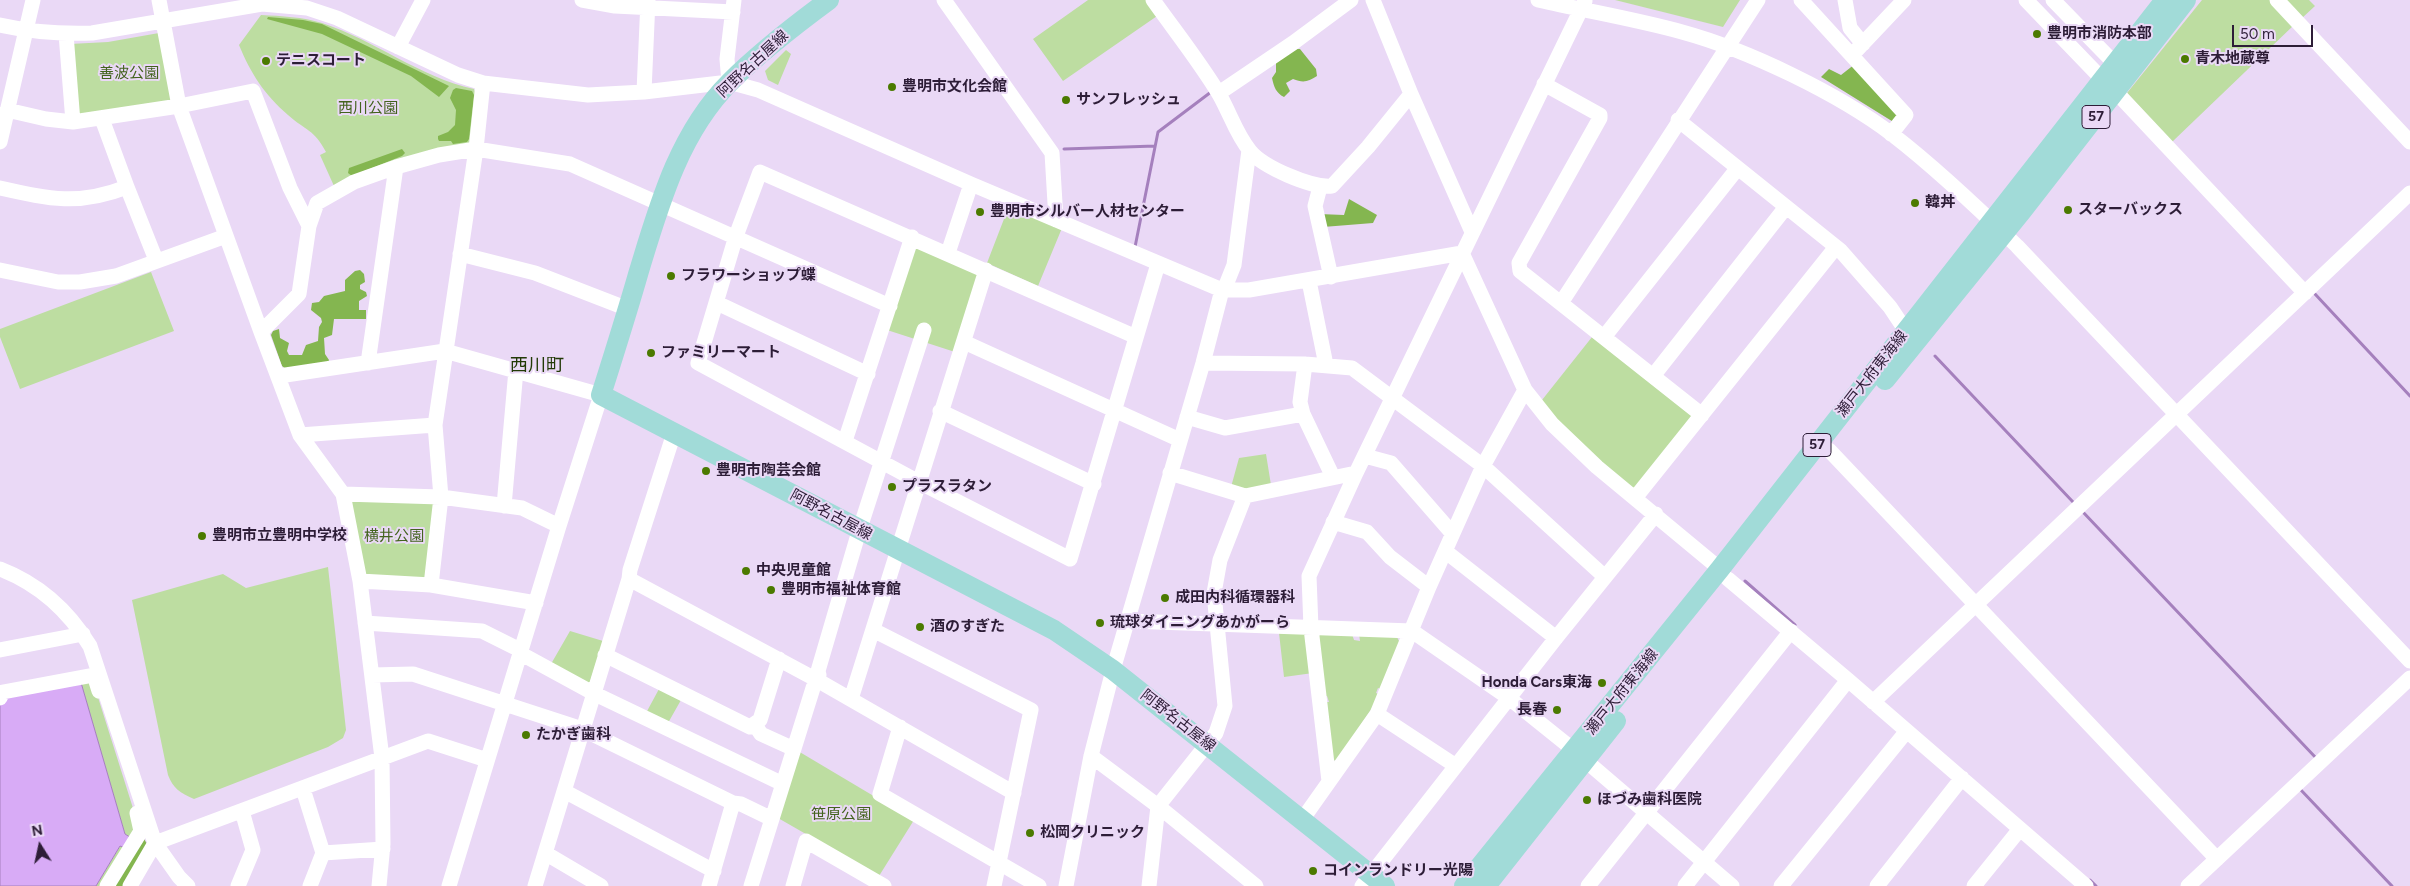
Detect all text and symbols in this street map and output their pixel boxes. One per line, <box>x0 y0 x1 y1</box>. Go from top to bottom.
scale bar <box>2235 15 2316 47</box>
place label: 豊明市消防本部 <box>2047 25 2152 43</box>
text: 50 m <box>2240 25 2275 43</box>
street label: 阿野名古屋線 <box>714 27 792 101</box>
marker: 豊明市消防本部 <box>2031 28 2043 40</box>
place label: 青木地蔵尊 <box>2195 50 2270 68</box>
place label: テニスコート <box>276 52 366 70</box>
marker: 青木地蔵尊 <box>2179 53 2191 65</box>
marker: テニスコート <box>260 55 272 67</box>
park label: 善波公園 <box>99 65 159 83</box>
place label: 豊明市文化会館 <box>902 78 1007 96</box>
marker: 豊明市文化会館 <box>886 81 898 93</box>
place label: サンフレッシュ <box>1076 91 1181 109</box>
marker: サンフレッシュ <box>1060 94 1072 106</box>
park label: 西川公園 <box>338 100 398 118</box>
road number: 57 <box>2082 105 2110 128</box>
place label: 韓丼 <box>1925 194 1955 212</box>
marker: 韓丼 <box>1909 197 1921 209</box>
place label: スターバックス <box>2078 201 2183 219</box>
place label: 豊明市シルバー人材センター <box>990 203 1185 221</box>
marker: スターバックス <box>2062 204 2074 216</box>
marker: 豊明市シルバー人材センター <box>974 206 986 218</box>
place label: フラワーショップ蝶 <box>681 267 816 285</box>
marker: フラワーショップ蝶 <box>665 270 677 282</box>
street label: 瀬戸大府東海線 <box>1833 327 1911 421</box>
place label: ファミリーマート <box>661 344 781 362</box>
marker: ファミリーマート <box>645 347 657 359</box>
district label: 西川町 <box>510 355 564 377</box>
road number: 57 <box>1803 434 1831 456</box>
place label: 豊明市陶芸会館 <box>716 462 821 480</box>
marker: 豊明市陶芸会館 <box>700 465 712 477</box>
place label: プラスラタン <box>902 478 992 496</box>
marker: プラスラタン <box>886 481 898 493</box>
street label: 阿野名古屋線 <box>787 486 875 544</box>
place label: 豊明市立豊明中学校 <box>212 527 347 545</box>
park label: 横井公園 <box>364 528 424 546</box>
marker: 豊明市立豊明中学校 <box>196 530 208 542</box>
place label: 中央児童館 <box>756 562 831 580</box>
marker: 中央児童館 <box>740 565 752 577</box>
place label: 豊明市福祉体育館 <box>781 581 901 599</box>
marker: 豊明市福祉体育館 <box>765 584 777 596</box>
place label: 成田内科循環器科 <box>1175 589 1295 607</box>
marker: 成田内科循環器科 <box>1159 592 1171 604</box>
place label: 琉球ダイニングあかがーら <box>1110 614 1290 632</box>
marker: 琉球ダイニングあかがーら <box>1094 617 1106 629</box>
place label: 酒のすぎた <box>930 618 1005 636</box>
marker: 酒のすぎた <box>914 621 926 633</box>
street label: 瀬戸大府東海線 <box>1582 646 1662 738</box>
place label: Honda Cars東海 <box>1481 674 1592 692</box>
marker: Honda Cars東海 <box>1596 677 1608 689</box>
street label: 阿野名古屋線 <box>1137 686 1219 756</box>
place label: 長春 <box>1517 701 1547 719</box>
marker: 長春 <box>1551 704 1563 716</box>
place label: たかぎ歯科 <box>536 726 611 744</box>
marker: たかぎ歯科 <box>520 729 532 741</box>
place label: ほづみ歯科医院 <box>1597 791 1702 809</box>
marker: ほづみ歯科医院 <box>1581 794 1593 806</box>
park label: 笹原公園 <box>811 806 871 824</box>
north arrow <box>15 821 65 871</box>
text: N <box>30 821 44 840</box>
place label: 松岡クリニック <box>1040 824 1145 842</box>
marker: 松岡クリニック <box>1024 827 1036 839</box>
place label: コインランドリー光陽 <box>1323 862 1473 880</box>
marker: コインランドリー光陽 <box>1307 865 1319 877</box>

